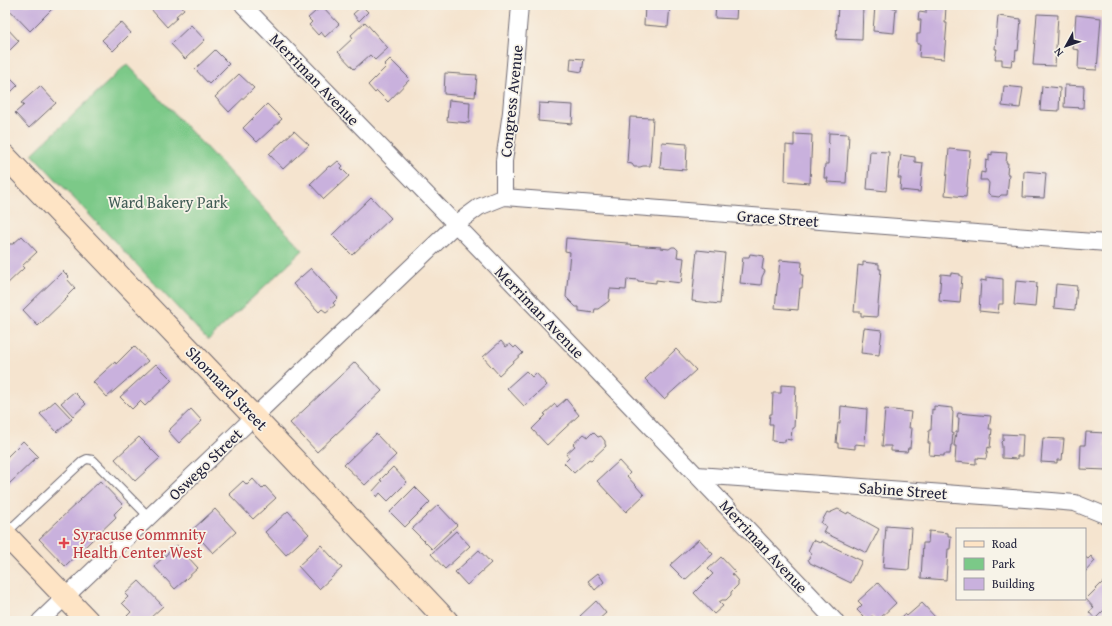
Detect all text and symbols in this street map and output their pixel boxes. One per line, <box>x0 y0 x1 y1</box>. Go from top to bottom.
north arrow <box>1046 26 1086 66</box>
street label: Merriman Avenue <box>264 27 366 131</box>
street label: Congress Avenue <box>493 44 529 158</box>
text: N <box>1049 44 1067 60</box>
park label: Ward Bakery Park <box>108 190 229 214</box>
street label: Grace Street <box>736 203 820 233</box>
street label: Merriman Avenue <box>489 260 591 364</box>
street label: Shonnard Street <box>180 340 274 436</box>
street label: Oswego Street <box>163 422 248 506</box>
street label: Sabine Street <box>858 475 948 505</box>
street label: Merriman Avenue <box>714 494 814 598</box>
place label: Syracuse Commnity Health Center West <box>73 522 206 564</box>
legend <box>956 528 1086 600</box>
text: Road <box>992 535 1018 552</box>
marker: Syracuse Commnity Health Center West <box>58 537 70 549</box>
text: Park <box>992 555 1016 572</box>
text: Building <box>992 575 1035 592</box>

